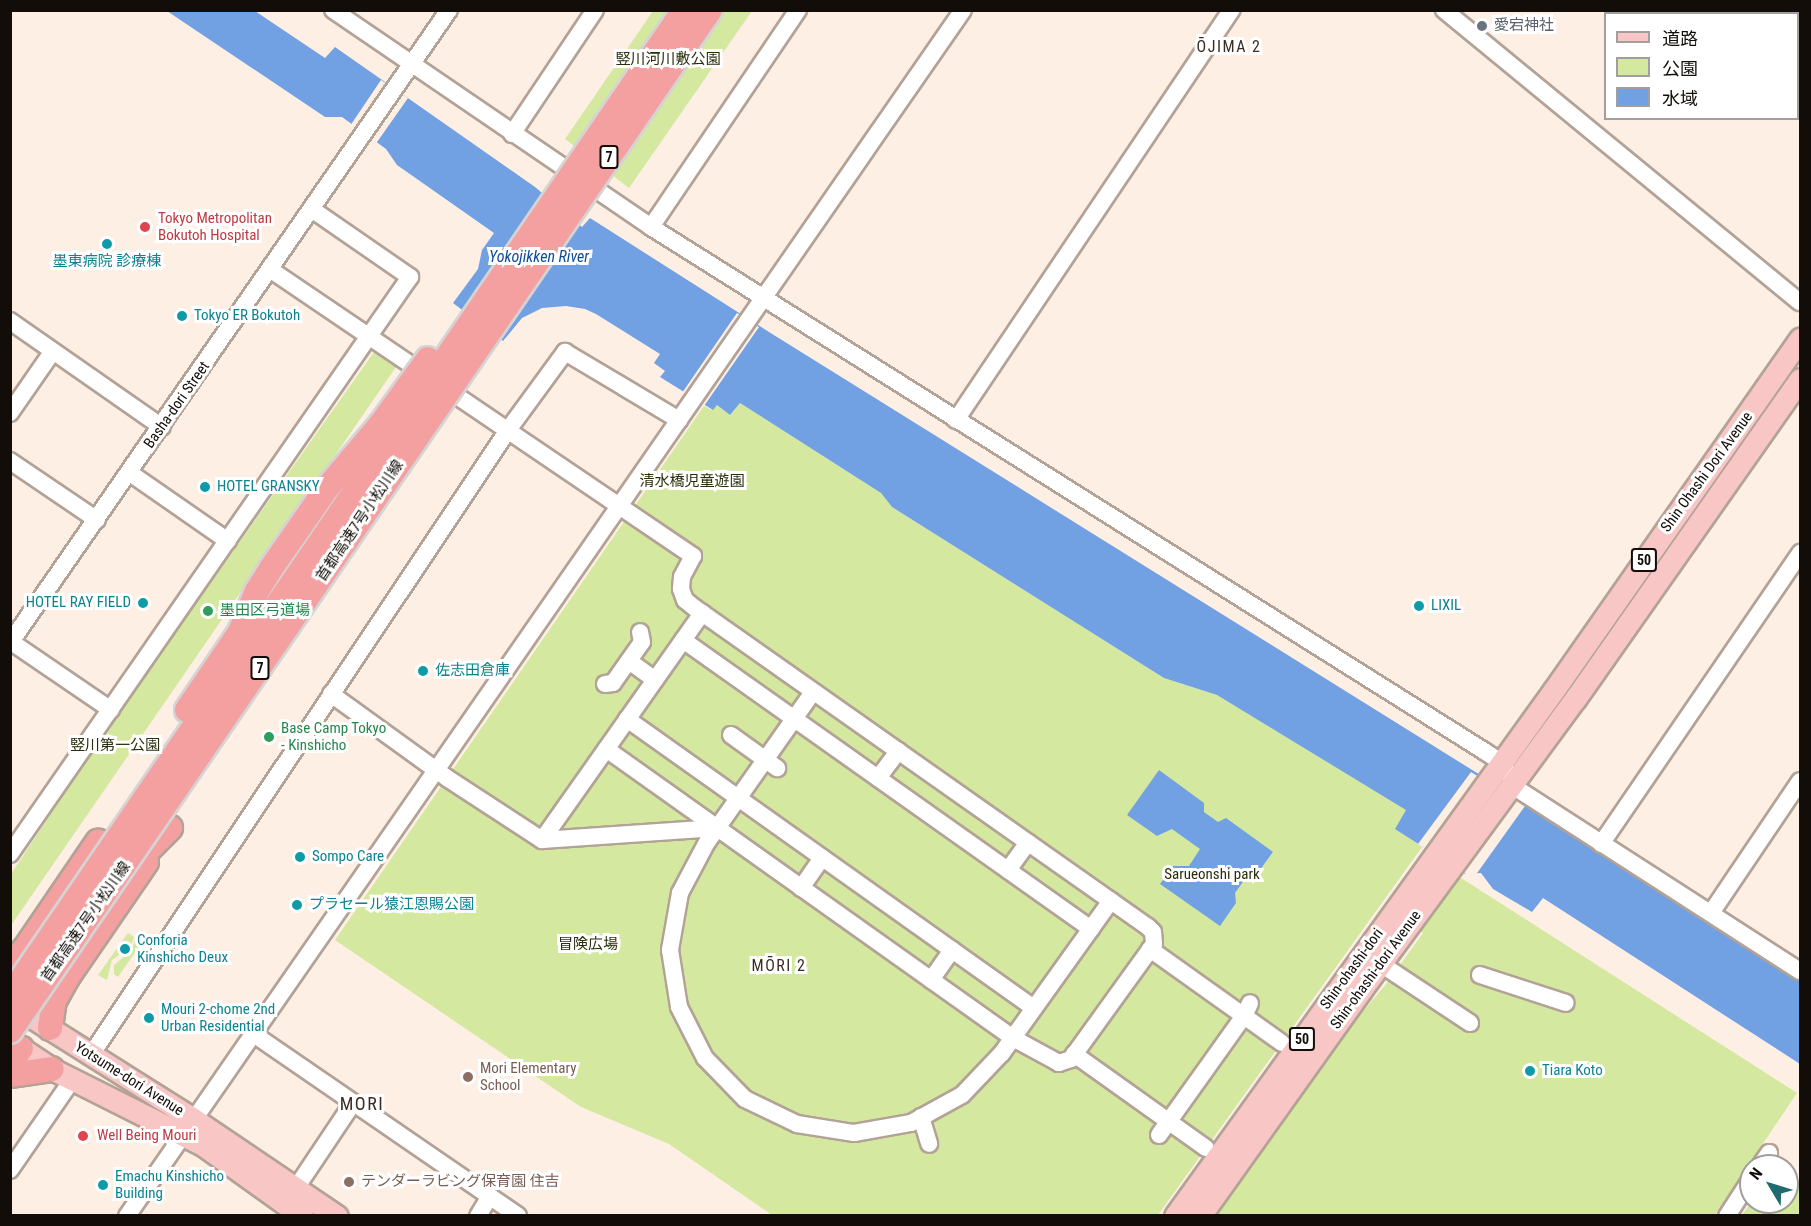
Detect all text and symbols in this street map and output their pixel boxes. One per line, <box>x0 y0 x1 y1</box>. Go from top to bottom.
legend <box>1604 12 1799 120</box>
place label: 愛宕神社 <box>1494 17 1554 35</box>
marker: 愛宕神社 <box>1475 19 1489 33</box>
text: 道路 <box>1662 28 1698 49</box>
district label: ŌJIMA 2 <box>1197 37 1261 57</box>
park label: 竪川河川敷公園 <box>616 51 720 69</box>
text: 公園 <box>1662 58 1698 79</box>
text: 水域 <box>1662 88 1698 109</box>
road number: 7 <box>598 146 620 168</box>
place label: Tokyo Metropolitan Bokutoh Hospital <box>158 209 272 244</box>
marker: Tokyo Metropolitan Bokutoh Hospital <box>136 218 154 236</box>
marker: 墨東病院 診療棟 <box>100 237 114 251</box>
water label: Yokojikken River <box>489 247 589 267</box>
place label: 墨東病院 診療棟 <box>53 253 161 271</box>
place label: Tokyo ER Bokutoh <box>194 307 300 325</box>
marker: Tokyo ER Bokutoh <box>175 309 189 323</box>
street label: Basha-dori Street <box>140 358 214 452</box>
street label: Shin Ohashi Dori Avenue <box>1657 408 1757 536</box>
street label: 首都高速7号小松川線 <box>313 457 407 585</box>
park label: 清水橋児童遊園 <box>640 473 744 491</box>
place label: HOTEL GRANSKY <box>217 478 320 496</box>
marker: HOTEL GRANSKY <box>198 480 212 494</box>
road number: 50 <box>1630 549 1658 571</box>
place label: HOTEL RAY FIELD <box>26 594 131 612</box>
marker: HOTEL RAY FIELD <box>136 596 150 610</box>
place label: LIXIL <box>1431 597 1461 615</box>
marker: LIXIL <box>1412 599 1426 613</box>
place label: 墨田区弓道場 <box>220 602 310 620</box>
marker: 墨田区弓道場 <box>201 604 215 618</box>
road number: 7 <box>250 657 270 679</box>
place label: 佐志田倉庫 <box>435 662 510 680</box>
marker: 佐志田倉庫 <box>416 664 430 678</box>
place label: Base Camp Tokyo - Kinshicho <box>281 719 387 754</box>
marker: Base Camp Tokyo - Kinshicho <box>262 730 276 744</box>
park label: 竪川第一公園 <box>70 737 160 755</box>
place label: Sompo Care <box>312 848 384 866</box>
marker: Sompo Care <box>293 850 307 864</box>
street label: 首都高速7号小松川線 <box>38 859 134 985</box>
park label: Sarueonshi park <box>1164 866 1260 884</box>
place label: プラセール猿江恩賜公園 <box>309 896 474 914</box>
marker: プラセール猿江恩賜公園 <box>290 898 304 912</box>
street label: Shin-ohashi-dori Avenue <box>1327 907 1425 1033</box>
street label: Shin-ohashi-dori <box>1317 925 1387 1013</box>
place label: Conforia Kinshicho Deux <box>137 931 228 966</box>
park label: 冒険広場 <box>558 936 618 954</box>
marker: Conforia Kinshicho Deux <box>118 942 132 956</box>
district label: MŌRI 2 <box>752 956 806 976</box>
place label: Mouri 2-chome 2nd Urban Residential <box>161 1000 275 1035</box>
marker: Mouri 2-chome 2nd Urban Residential <box>142 1011 156 1025</box>
road number: 50 <box>1288 1028 1316 1050</box>
street label: Yotsume-dori Avenue <box>71 1038 187 1120</box>
place label: Mori Elementary School <box>480 1059 576 1094</box>
place label: Tiara Koto <box>1542 1062 1603 1080</box>
marker: Tiara Koto <box>1523 1064 1537 1078</box>
marker: Mori Elementary School <box>461 1070 475 1084</box>
district label: MORI <box>340 1093 384 1115</box>
marker: Well Being Mouri <box>74 1127 92 1145</box>
place label: Well Being Mouri <box>97 1127 196 1145</box>
north arrow <box>1739 1154 1799 1214</box>
text: N <box>1745 1164 1766 1184</box>
place label: Emachu Kinshicho Building <box>115 1167 224 1202</box>
place label: テンダーラビング保育園 住吉 <box>361 1173 559 1191</box>
marker: テンダーラビング保育園 住吉 <box>342 1175 356 1189</box>
marker: Emachu Kinshicho Building <box>96 1178 110 1192</box>

